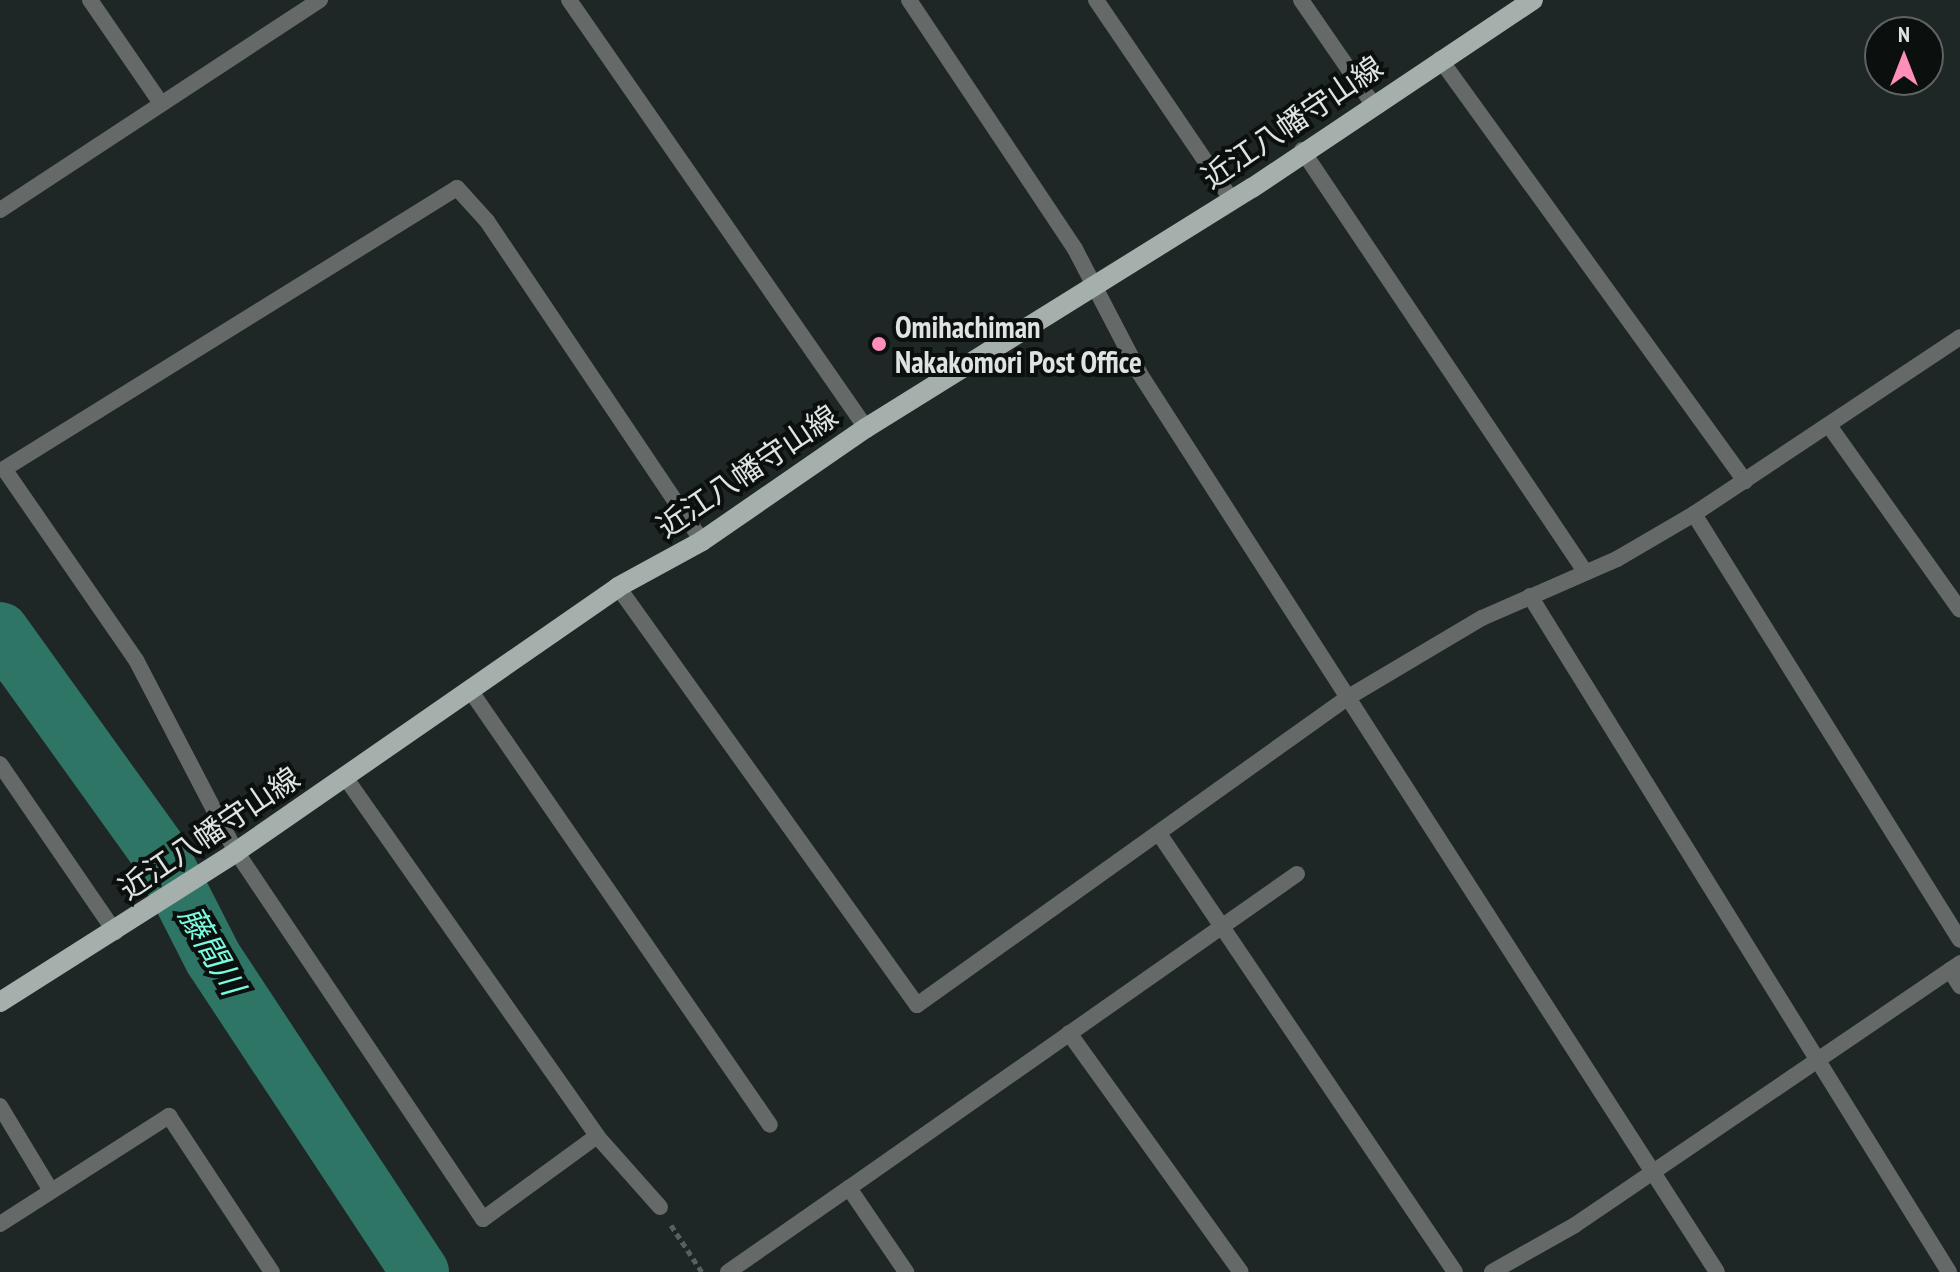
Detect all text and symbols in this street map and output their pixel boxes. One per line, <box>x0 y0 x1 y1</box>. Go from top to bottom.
north arrow <box>1864 16 1944 96</box>
text: N <box>1898 20 1910 48</box>
street label: 近江八幡守山線 <box>1195 48 1389 196</box>
place label: Omihachiman Nakakomori Post Office <box>895 309 1142 380</box>
marker: Omihachiman Nakakomori Post Office <box>870 335 888 353</box>
street label: 近江八幡守山線 <box>650 397 844 545</box>
street label: 近江八幡守山線 <box>112 759 306 907</box>
water label: 藤間川 <box>171 899 253 1001</box>

